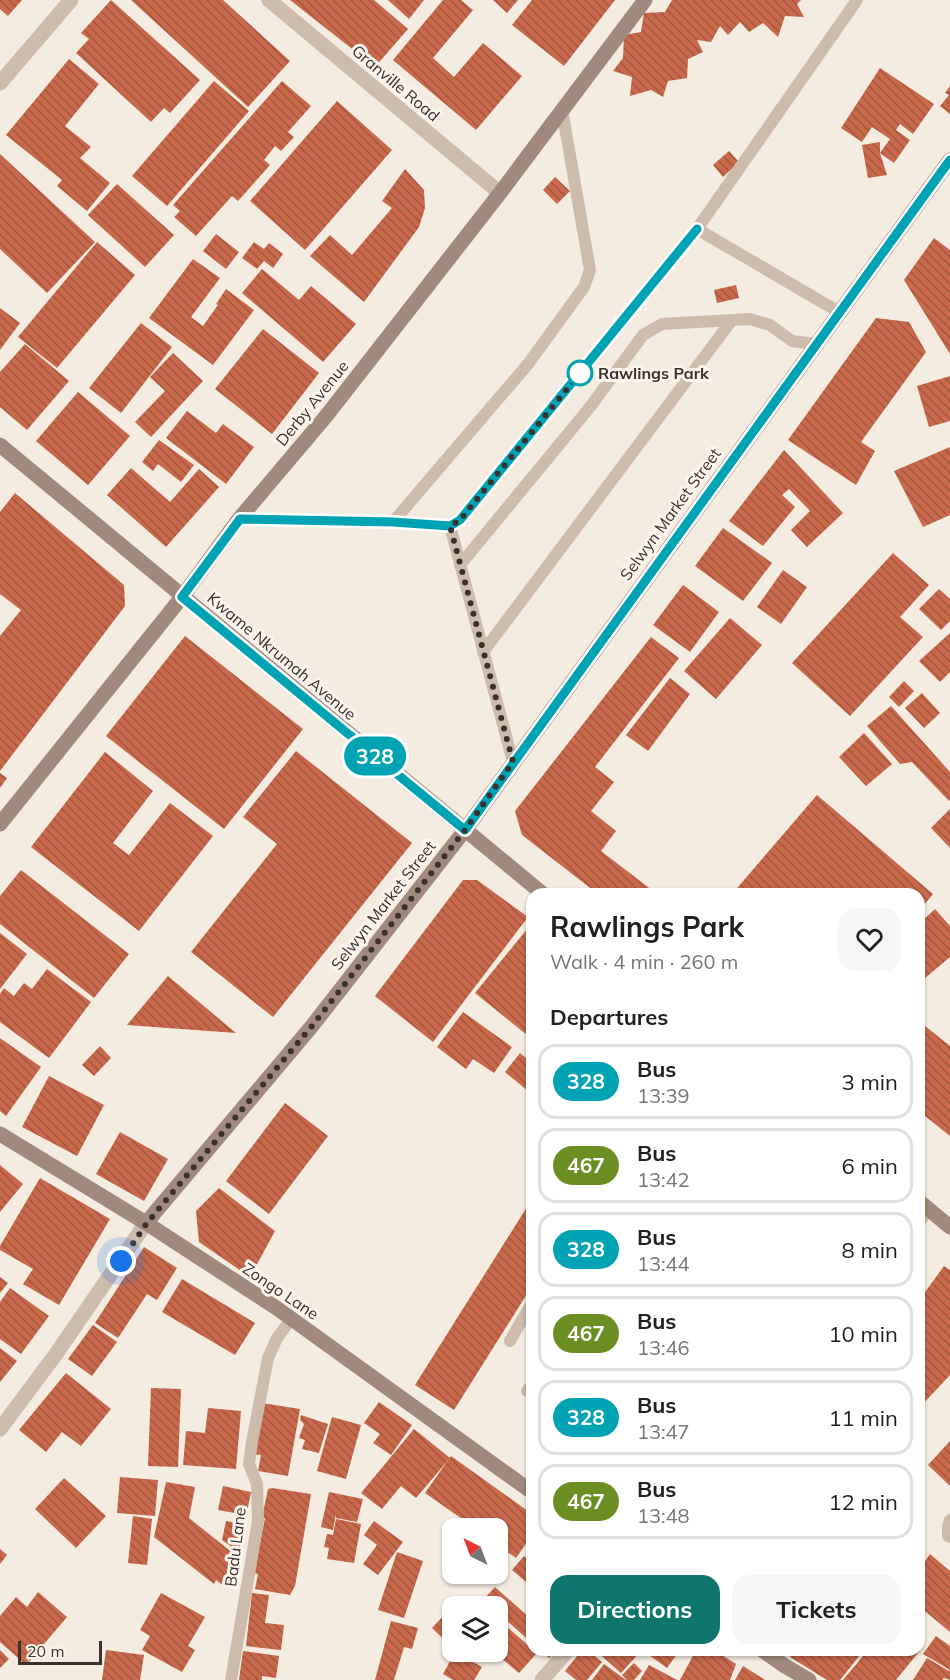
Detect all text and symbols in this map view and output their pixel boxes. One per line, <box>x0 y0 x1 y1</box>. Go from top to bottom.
street label: Granville Road <box>348 41 444 125</box>
street label: Derby Avenue <box>271 356 353 450</box>
marker: Rawlings Park <box>567 360 593 386</box>
place label: Rawlings Park <box>598 363 710 383</box>
street label: Selwyn Market Street <box>615 444 725 584</box>
street label: Kwame Nkrumah Avenue <box>204 588 360 724</box>
line badge: 328 <box>340 736 410 776</box>
text: 328 <box>356 743 394 769</box>
street label: Selwyn Market Street <box>326 836 440 974</box>
button: heart <box>838 908 901 971</box>
text: Rawlings Park <box>550 909 744 944</box>
text: Walk · 4 min · 260 m <box>550 949 738 974</box>
text: Departures <box>550 1003 668 1031</box>
text: Bus <box>637 1055 676 1083</box>
text: 328 <box>567 1068 605 1094</box>
text: 3 min <box>842 1068 898 1096</box>
text: 13:39 <box>637 1083 690 1108</box>
text: Bus <box>637 1139 676 1167</box>
text: 467 <box>567 1152 605 1178</box>
text: 6 min <box>842 1152 898 1180</box>
text: 13:42 <box>637 1167 690 1192</box>
text: Bus <box>637 1223 676 1251</box>
text: 328 <box>567 1236 605 1262</box>
text: 8 min <box>842 1236 898 1264</box>
your location <box>106 1246 136 1276</box>
text: 13:44 <box>637 1251 690 1276</box>
street label: Zongo Lane <box>239 1258 323 1324</box>
text: Bus <box>637 1307 676 1335</box>
text: 467 <box>567 1320 605 1346</box>
text: 10 min <box>828 1320 898 1348</box>
text: 13:46 <box>637 1335 690 1360</box>
text: Bus <box>637 1391 676 1419</box>
text: 328 <box>567 1404 605 1430</box>
text: 11 min <box>828 1404 898 1432</box>
text: 13:47 <box>637 1419 690 1444</box>
text: Bus <box>637 1475 676 1503</box>
text: 467 <box>567 1488 605 1514</box>
text: 12 min <box>828 1488 898 1516</box>
text: 13:48 <box>637 1503 690 1528</box>
street label: Badu Lane <box>220 1506 250 1588</box>
north arrow <box>442 1518 508 1584</box>
map controls <box>442 1518 508 1662</box>
button: Directions <box>550 1575 720 1644</box>
button: Tickets <box>732 1575 901 1644</box>
button: layers <box>442 1596 508 1662</box>
scale bar <box>18 1638 102 1666</box>
text: 20 m <box>27 1641 64 1661</box>

